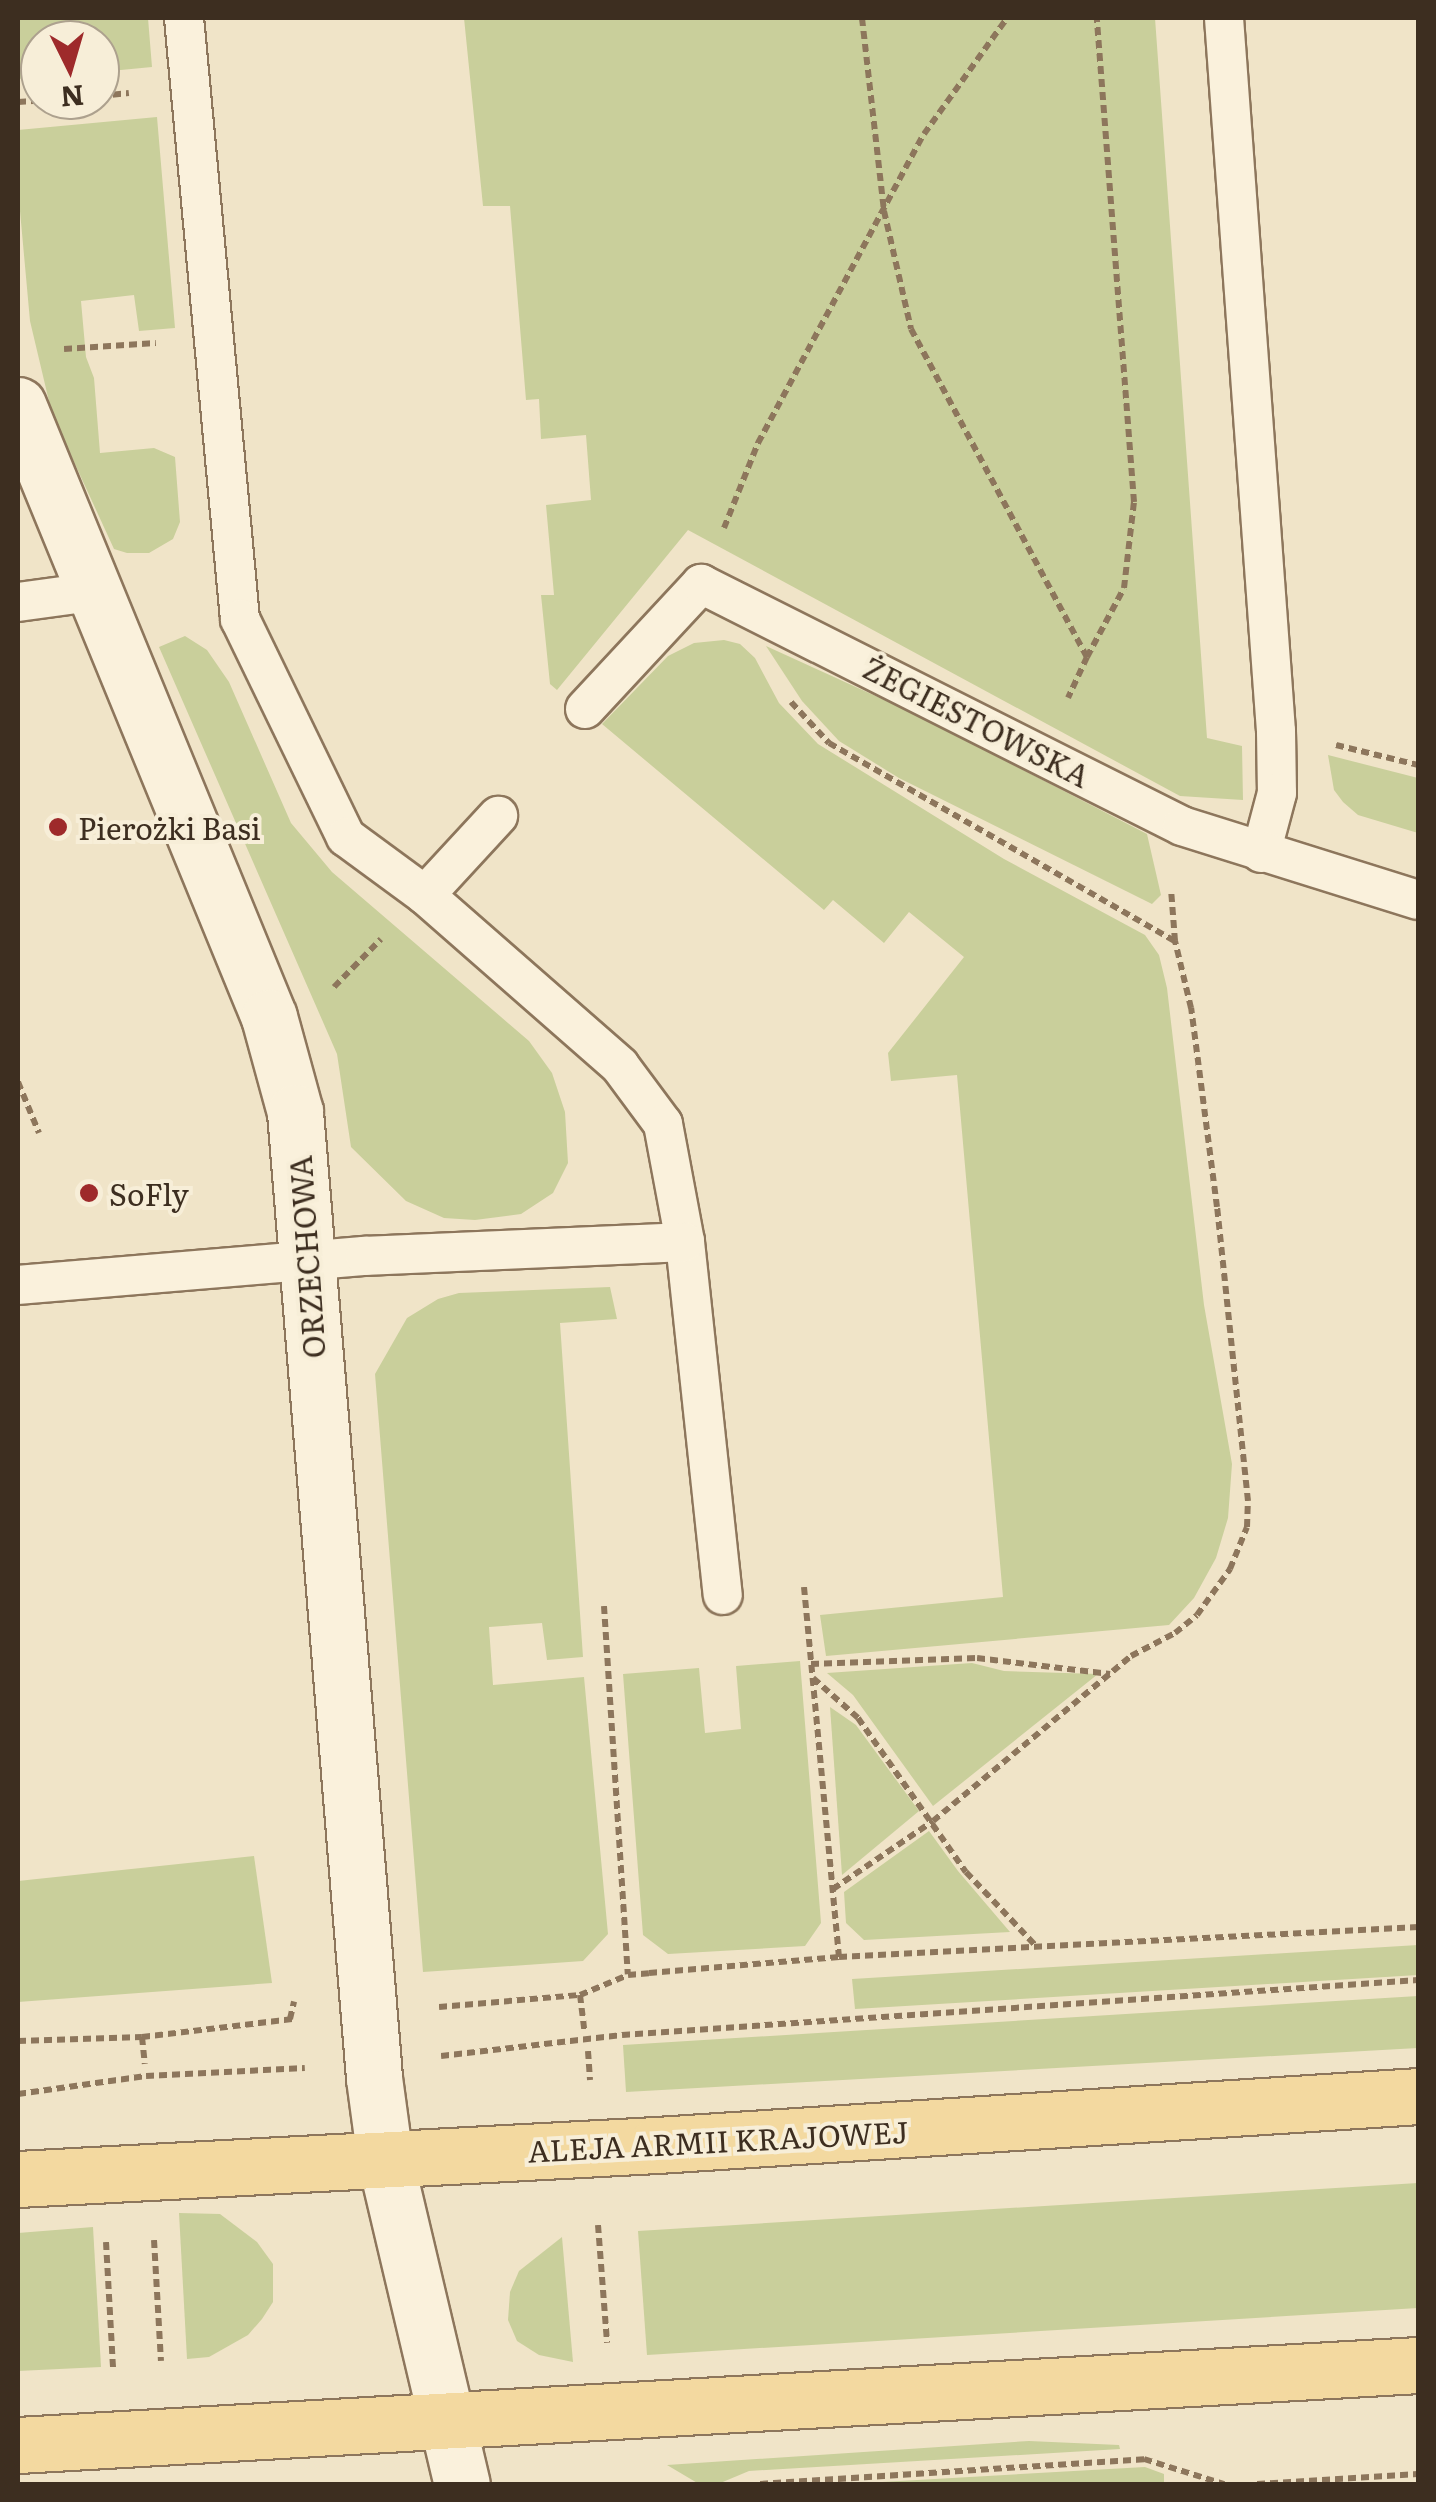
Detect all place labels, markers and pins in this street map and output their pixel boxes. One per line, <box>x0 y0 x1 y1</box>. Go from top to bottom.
place label: Pierożki Basi <box>78 809 261 845</box>
marker: Pierożki Basi <box>47 816 69 838</box>
place label: SoFly <box>109 1175 189 1211</box>
marker: SoFly <box>78 1182 100 1204</box>

